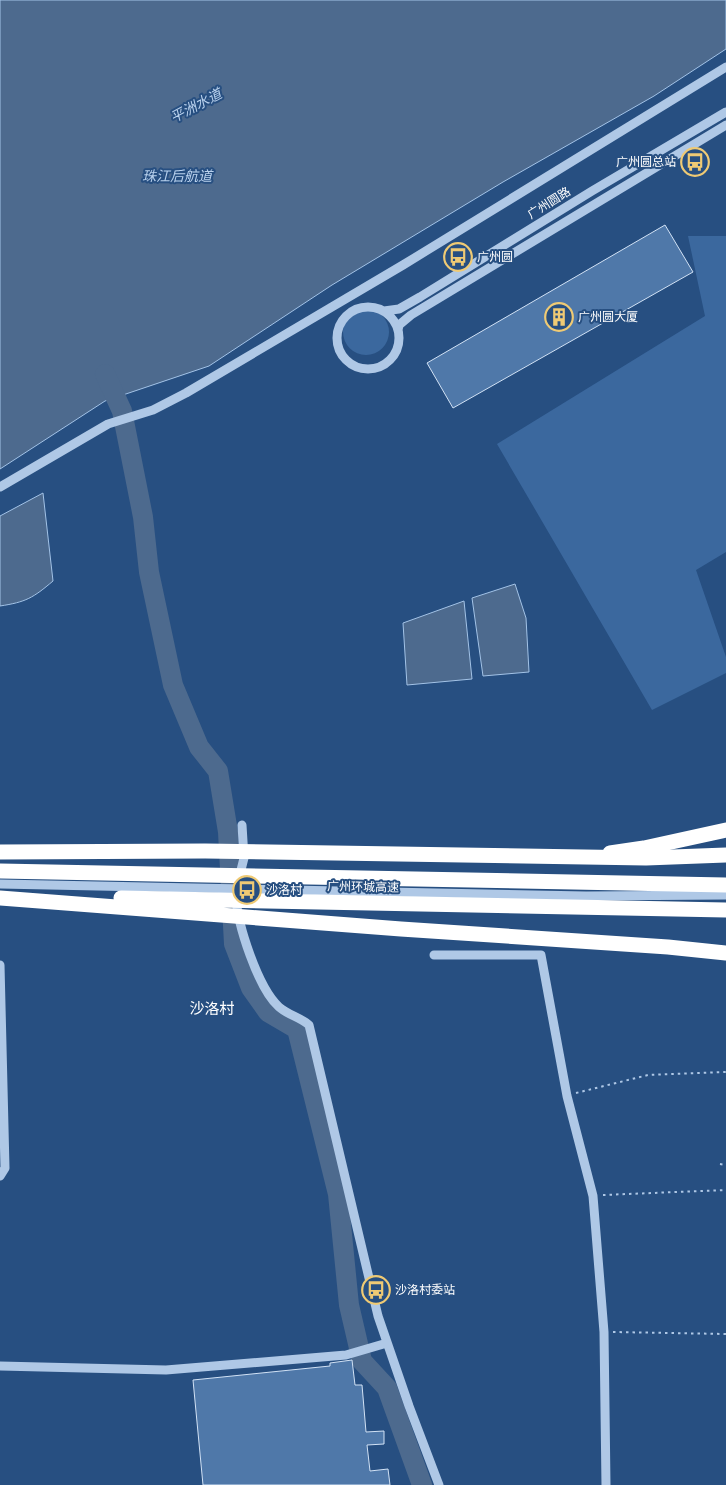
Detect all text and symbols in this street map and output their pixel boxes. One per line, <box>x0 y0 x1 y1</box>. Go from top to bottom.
water label: 平洲水道 <box>167 84 226 127</box>
bus stop icon: 广州圆总站 <box>680 147 710 177</box>
place label: 广州圆总站 <box>616 155 676 169</box>
water label: 珠江后航道 <box>142 168 214 185</box>
street label: 广州圆路 <box>525 184 573 222</box>
bus stop icon: 广州圆 <box>443 242 473 272</box>
place label: 广州圆 <box>477 250 513 264</box>
building icon: 广州圆大厦 <box>544 302 574 332</box>
place label: 广州圆大厦 <box>578 310 638 324</box>
bus stop icon: 沙洛村 <box>232 875 262 905</box>
street label: 广州环城高速 <box>327 879 399 895</box>
place label: 沙洛村 <box>266 883 303 897</box>
district label: 沙洛村 <box>189 1000 235 1018</box>
bus stop icon: 沙洛村委站 <box>361 1275 391 1305</box>
place label: 沙洛村委站 <box>395 1283 455 1297</box>

